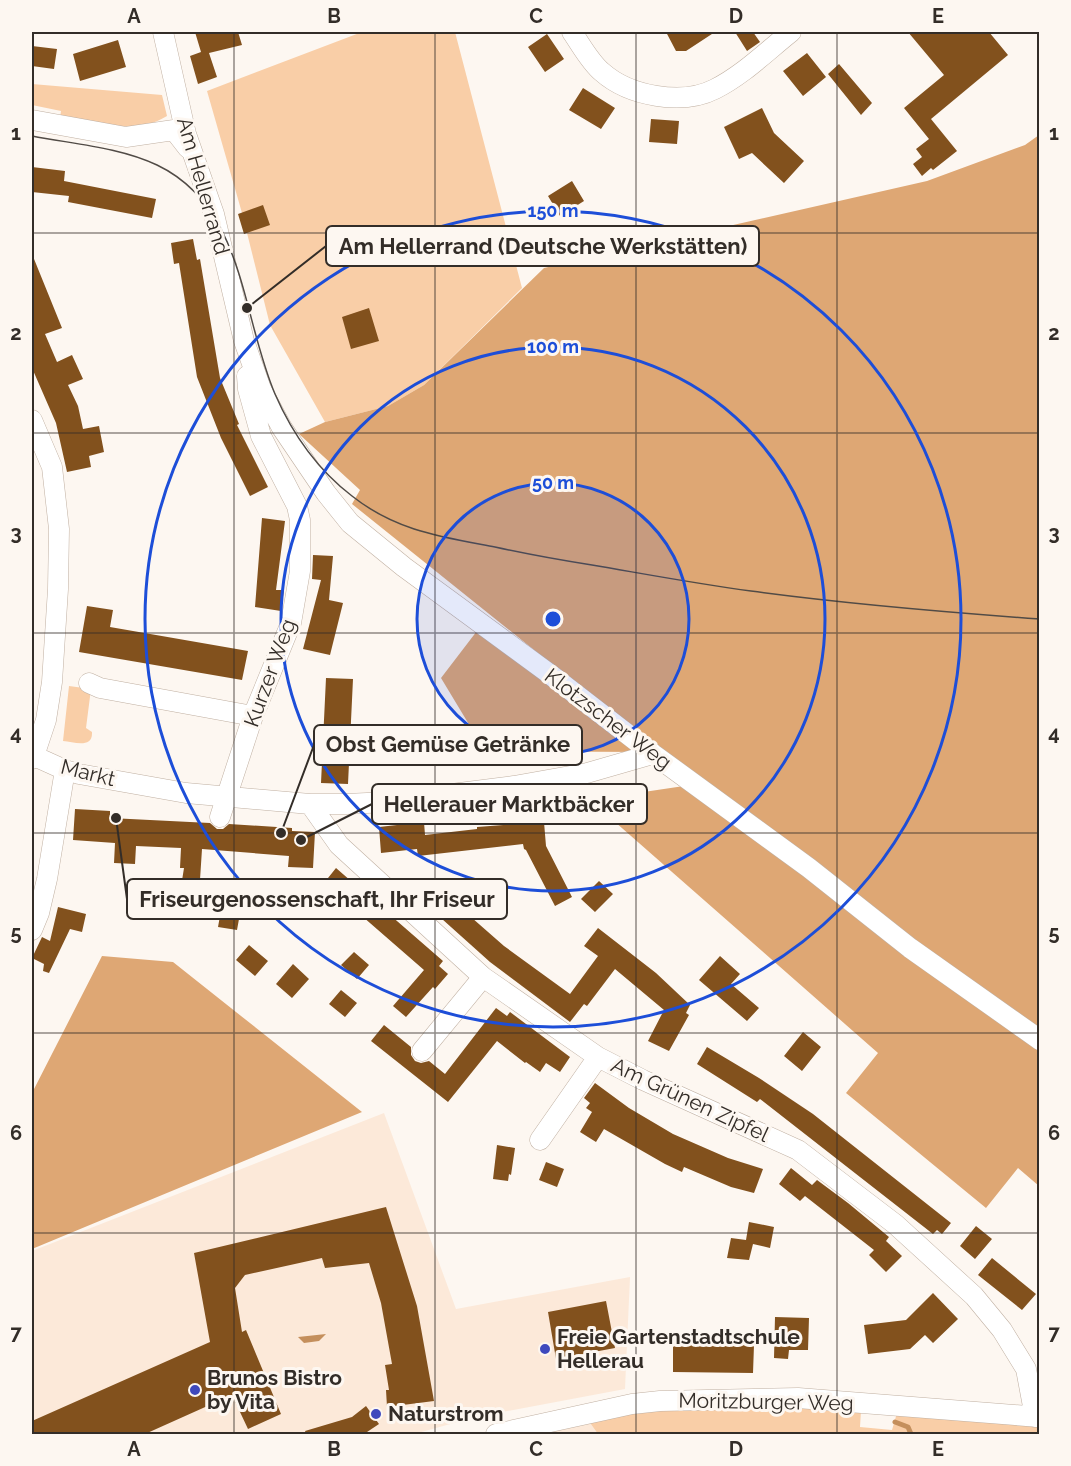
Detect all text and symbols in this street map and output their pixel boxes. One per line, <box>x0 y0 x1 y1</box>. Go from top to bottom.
text: A <box>127 4 141 28</box>
text: B <box>327 4 341 28</box>
text: C <box>529 4 543 28</box>
text: D <box>729 4 743 28</box>
text: E <box>932 4 944 28</box>
street label: Am Hellerrand <box>172 114 235 257</box>
text: 1 <box>11 121 21 145</box>
text: 1 <box>1049 121 1059 145</box>
text: 150 m <box>528 200 579 221</box>
callout: Am Hellerrand (Deutsche Werkstätten) <box>326 226 759 266</box>
text: Am Hellerrand (Deutsche Werkstätten) <box>339 233 748 259</box>
text: 2 <box>10 321 22 345</box>
text: 2 <box>1048 321 1060 345</box>
text: 100 m <box>527 336 579 357</box>
text: 50 m <box>532 472 574 493</box>
text: 3 <box>10 521 22 545</box>
text: 3 <box>1048 521 1060 545</box>
centre of rings <box>543 609 563 629</box>
street label: Kurzer Weg <box>238 616 301 730</box>
street label: Klotzscher Weg <box>540 663 677 774</box>
text: 4 <box>10 721 22 745</box>
text: 4 <box>1048 721 1060 745</box>
callout: Obst Gemüse Getränke <box>314 725 582 765</box>
text: Obst Gemüse Getränke <box>326 731 570 757</box>
street label: Markt <box>58 754 118 791</box>
callout: Hellerauer Marktbäcker <box>372 784 647 824</box>
text: Hellerauer Marktbäcker <box>384 791 635 817</box>
callout: Friseurgenossenschaft, Ihr Friseur <box>127 879 507 919</box>
text: Friseurgenossenschaft, Ihr Friseur <box>139 886 495 912</box>
text: 5 <box>10 921 22 945</box>
text: 5 <box>1048 921 1060 945</box>
street label: Am Grünen Zipfel <box>607 1052 773 1147</box>
text: 6 <box>10 1121 22 1145</box>
text: 6 <box>1048 1121 1060 1145</box>
text: 7 <box>10 1321 22 1345</box>
text: 7 <box>1048 1321 1060 1345</box>
place label: Freie Gartenstadtschule Hellerau <box>557 1324 800 1373</box>
marker: Freie Gartenstadtschule Hellerau <box>538 1342 552 1356</box>
place label: Brunos Bistro by Vita <box>207 1365 342 1414</box>
marker: Brunos Bistro by Vita <box>188 1383 202 1397</box>
street label: Moritzburger Weg <box>678 1387 854 1416</box>
place label: Naturstrom <box>388 1401 504 1426</box>
marker: Naturstrom <box>369 1407 383 1421</box>
text: A <box>127 1437 141 1461</box>
text: B <box>327 1437 341 1461</box>
text: C <box>529 1437 543 1461</box>
text: D <box>729 1437 743 1461</box>
text: E <box>932 1437 944 1461</box>

